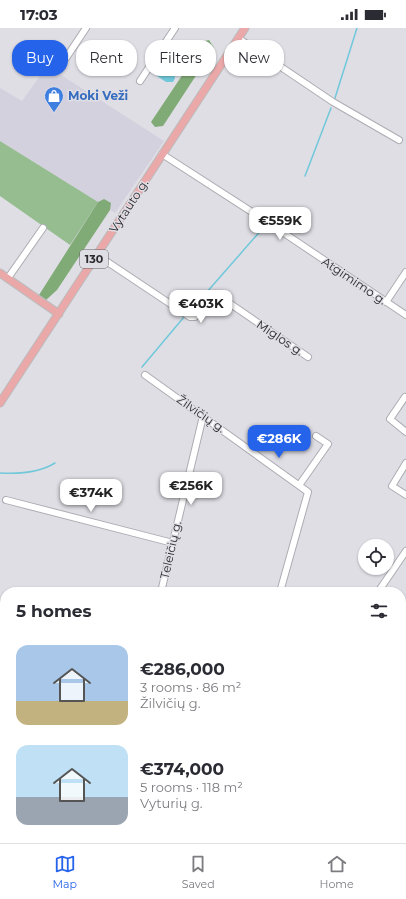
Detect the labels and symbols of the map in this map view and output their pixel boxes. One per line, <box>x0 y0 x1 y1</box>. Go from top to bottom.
shop icon: Moki Veži <box>43 85 65 113</box>
place label: Moki Veži <box>68 88 128 103</box>
street label: Vytauto g. <box>106 176 151 235</box>
pin: €559K <box>252 207 308 241</box>
road number: 130 <box>80 250 108 268</box>
street label: Atgimimo g. <box>319 253 389 308</box>
pin: €403K <box>173 290 229 324</box>
street label: Miglos g. <box>254 316 307 359</box>
street label: Žilvičių g. <box>174 391 228 436</box>
pin: €286K <box>251 425 307 459</box>
pin: €256K <box>163 472 219 506</box>
pin: €374K <box>63 479 119 513</box>
street label: Teleičių g. <box>157 519 184 580</box>

